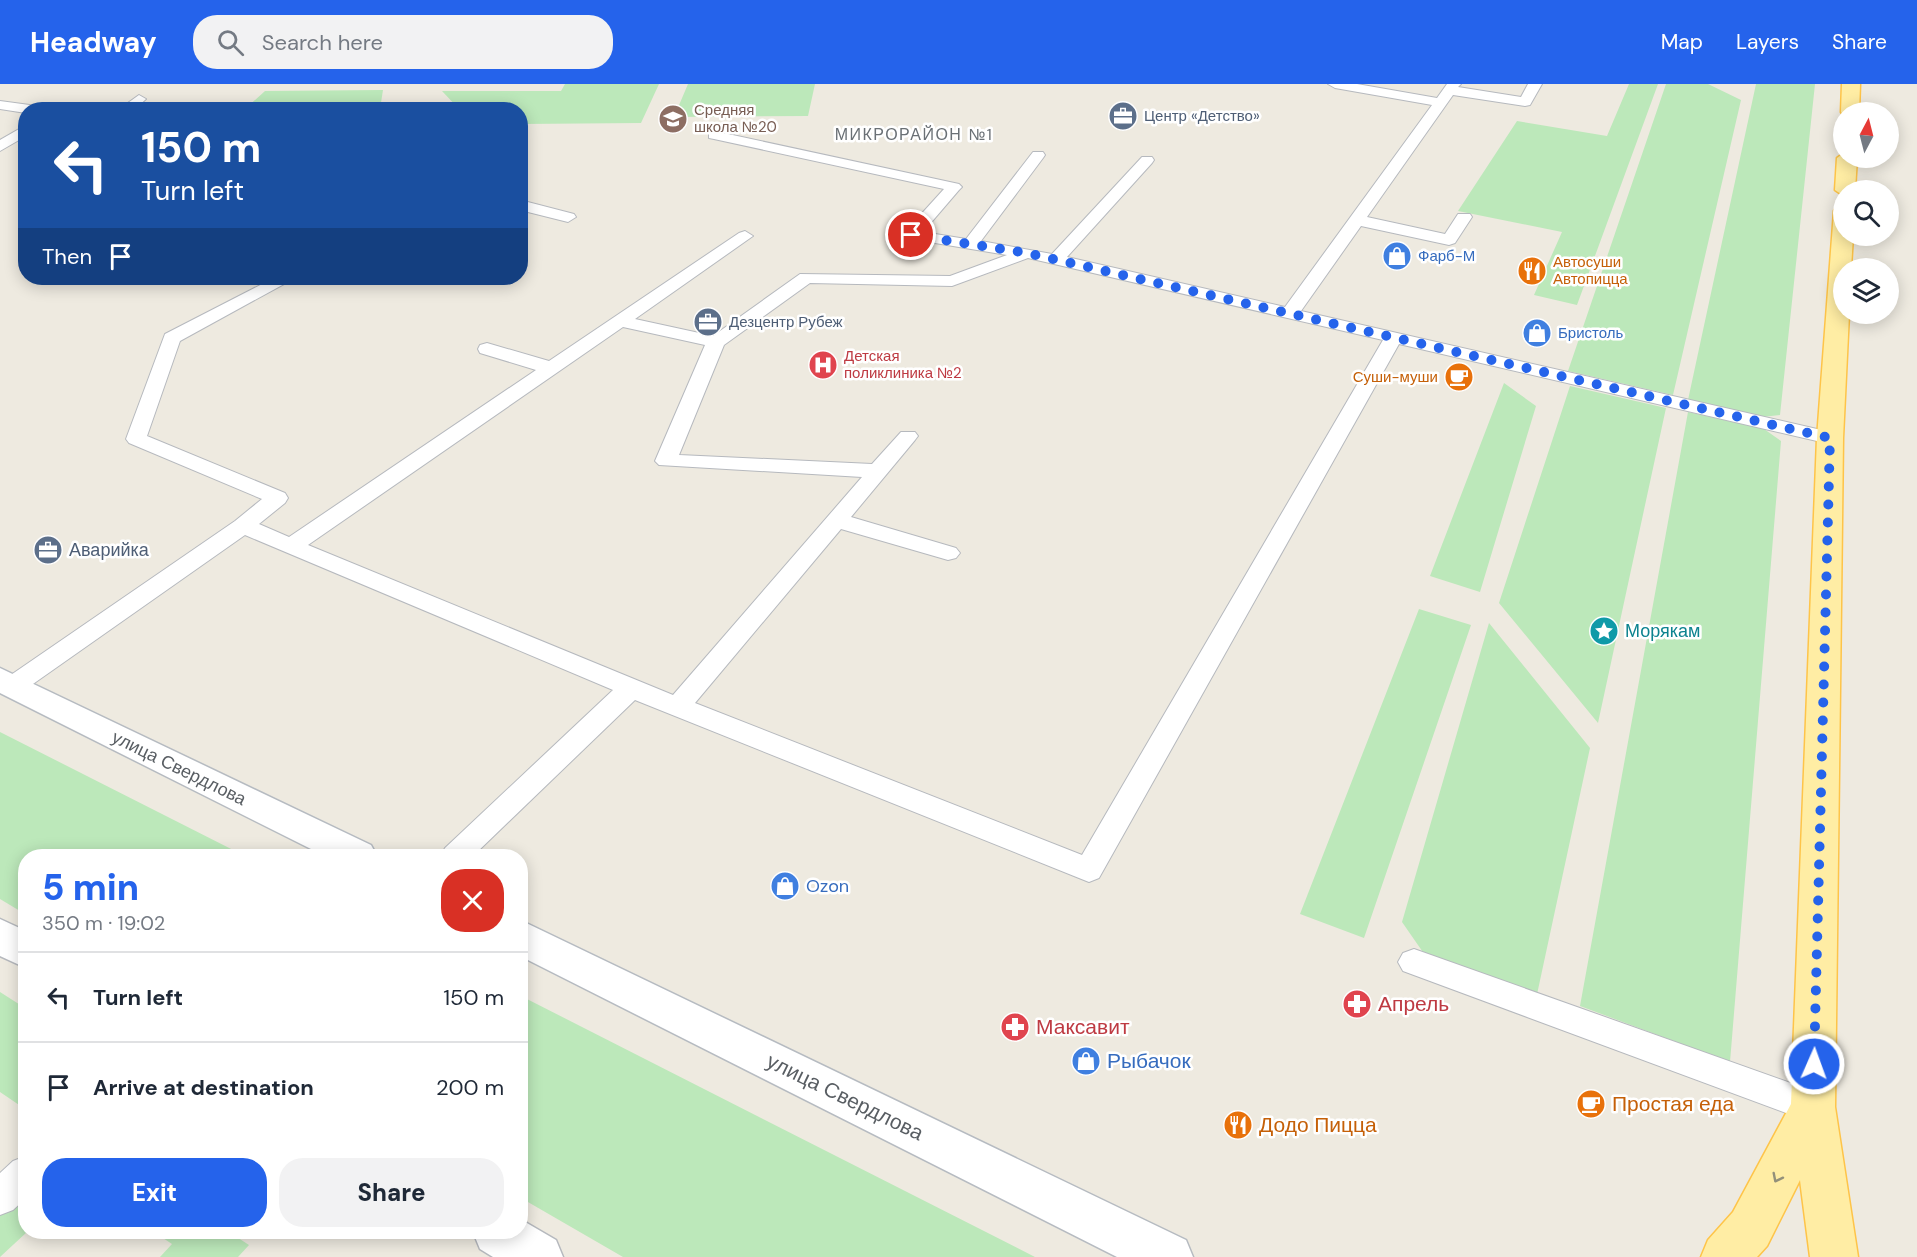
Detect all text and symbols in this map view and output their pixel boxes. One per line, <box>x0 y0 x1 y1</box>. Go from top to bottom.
search box <box>193 15 613 69</box>
text: Headway <box>30 24 157 61</box>
icon: search <box>214 26 247 59</box>
text: Search here <box>262 28 383 57</box>
text: Map <box>1661 28 1703 56</box>
text: Layers <box>1736 28 1799 56</box>
text: Share <box>1832 28 1887 56</box>
place label: Средняя школа №20 <box>694 100 777 137</box>
office icon: Центр «Детство» <box>1107 100 1139 132</box>
north arrow <box>1833 102 1899 168</box>
map controls <box>1833 102 1899 324</box>
school or university icon: Средняя школа №20 <box>657 103 689 135</box>
place label: Центр «Детство» <box>1144 106 1260 126</box>
text: 150 m <box>141 120 261 175</box>
district label: МИКРОРАЙОН №1 <box>835 124 993 145</box>
icon: left <box>42 126 120 204</box>
text: Turn left <box>141 173 244 208</box>
button: search <box>1833 180 1899 246</box>
pin <box>885 209 936 260</box>
icon: arrive <box>894 218 927 251</box>
icon: arrive <box>104 240 137 273</box>
shop icon: Фарб-М <box>1381 240 1413 272</box>
text: Then <box>42 242 92 271</box>
place label: Фарб-М <box>1418 246 1475 266</box>
place label: Автосуши Автопицца <box>1553 252 1628 289</box>
restaurant icon: Автосуши Автопицца <box>1516 255 1548 287</box>
button: layers <box>1833 258 1899 324</box>
office icon: Дезцентр Рубеж <box>692 306 724 338</box>
place label: Дезцентр Рубеж <box>729 312 843 332</box>
shop icon: Бристоль <box>1521 317 1553 349</box>
place label: Бристоль <box>1558 323 1624 343</box>
place label: Детская поликлиника №2 <box>844 346 962 383</box>
hospital icon: Детская поликлиника №2 <box>807 349 839 381</box>
cafe icon: Суши-муши <box>1443 361 1475 393</box>
place label: Суши-муши <box>1353 367 1438 387</box>
office icon: Аварийка <box>32 534 64 566</box>
place label: Аварийка <box>69 538 150 562</box>
place icon: Морякам <box>1588 615 1620 647</box>
place label: Морякам <box>1625 619 1700 643</box>
street label: улица Свердлова <box>108 725 251 811</box>
text: 5 min <box>42 864 139 911</box>
button: close <box>441 869 504 932</box>
shop icon: Ozon <box>769 870 801 902</box>
place label: Ozon <box>806 874 849 898</box>
text: 350 m · 19:02 <box>42 910 165 936</box>
icon: left <box>42 981 75 1014</box>
text: Turn left <box>93 983 183 1012</box>
text: 150 m <box>443 983 504 1012</box>
pharmacy icon: Апрель <box>1341 988 1373 1020</box>
place label: Апрель <box>1378 990 1449 1018</box>
pharmacy icon: Максавит <box>999 1011 1031 1043</box>
place label: Максавит <box>1036 1013 1130 1041</box>
position arrow <box>1782 1032 1846 1096</box>
shop icon: Рыбачок <box>1070 1045 1102 1077</box>
street label: улица Свердлова <box>762 1047 928 1147</box>
place label: Рыбачок <box>1107 1047 1191 1075</box>
icon: arrive <box>42 1071 75 1104</box>
text: Arrive at destination <box>93 1073 314 1102</box>
text: 200 m <box>436 1073 504 1102</box>
cafe icon: Простая еда <box>1575 1088 1607 1120</box>
place label: Простая еда <box>1612 1090 1734 1118</box>
restaurant icon: Додо Пицца <box>1222 1109 1254 1141</box>
place label: Додо Пицца <box>1259 1111 1377 1139</box>
button: Exit <box>42 1158 267 1227</box>
button: Share <box>279 1158 504 1227</box>
one-way arrow <box>1773 1172 1785 1183</box>

